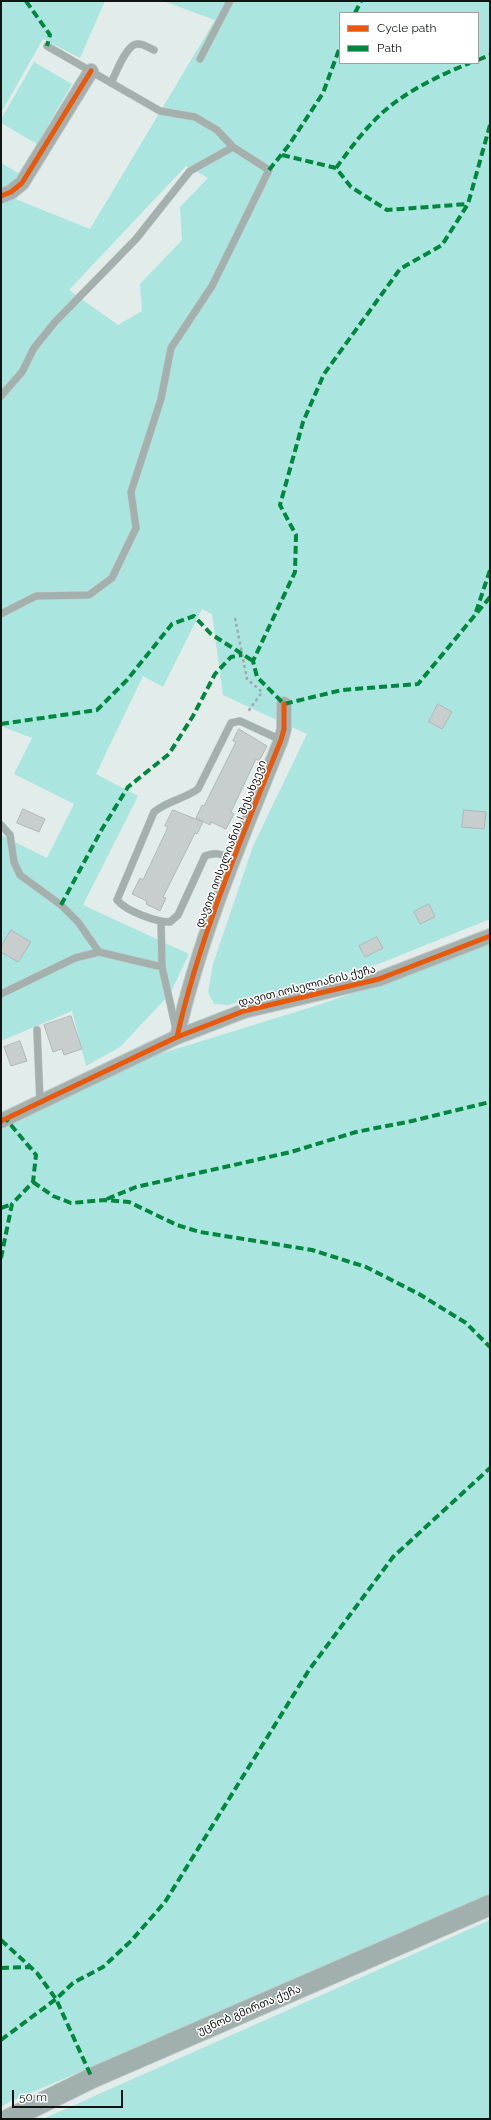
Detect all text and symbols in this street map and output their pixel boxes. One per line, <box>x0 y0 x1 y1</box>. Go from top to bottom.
legend <box>339 12 479 64</box>
text: Cycle path <box>377 21 436 35</box>
text: Path <box>377 41 402 55</box>
street label: დავით იოსელიანის I შესახვევი <box>193 758 269 930</box>
street label: დავით იოსელიანის ქუჩა <box>237 963 377 1009</box>
street label: უცნობ გმირთა ქუჩა <box>195 1982 303 2038</box>
scale bar <box>14 2082 125 2108</box>
text: 50 m <box>19 2090 47 2104</box>

